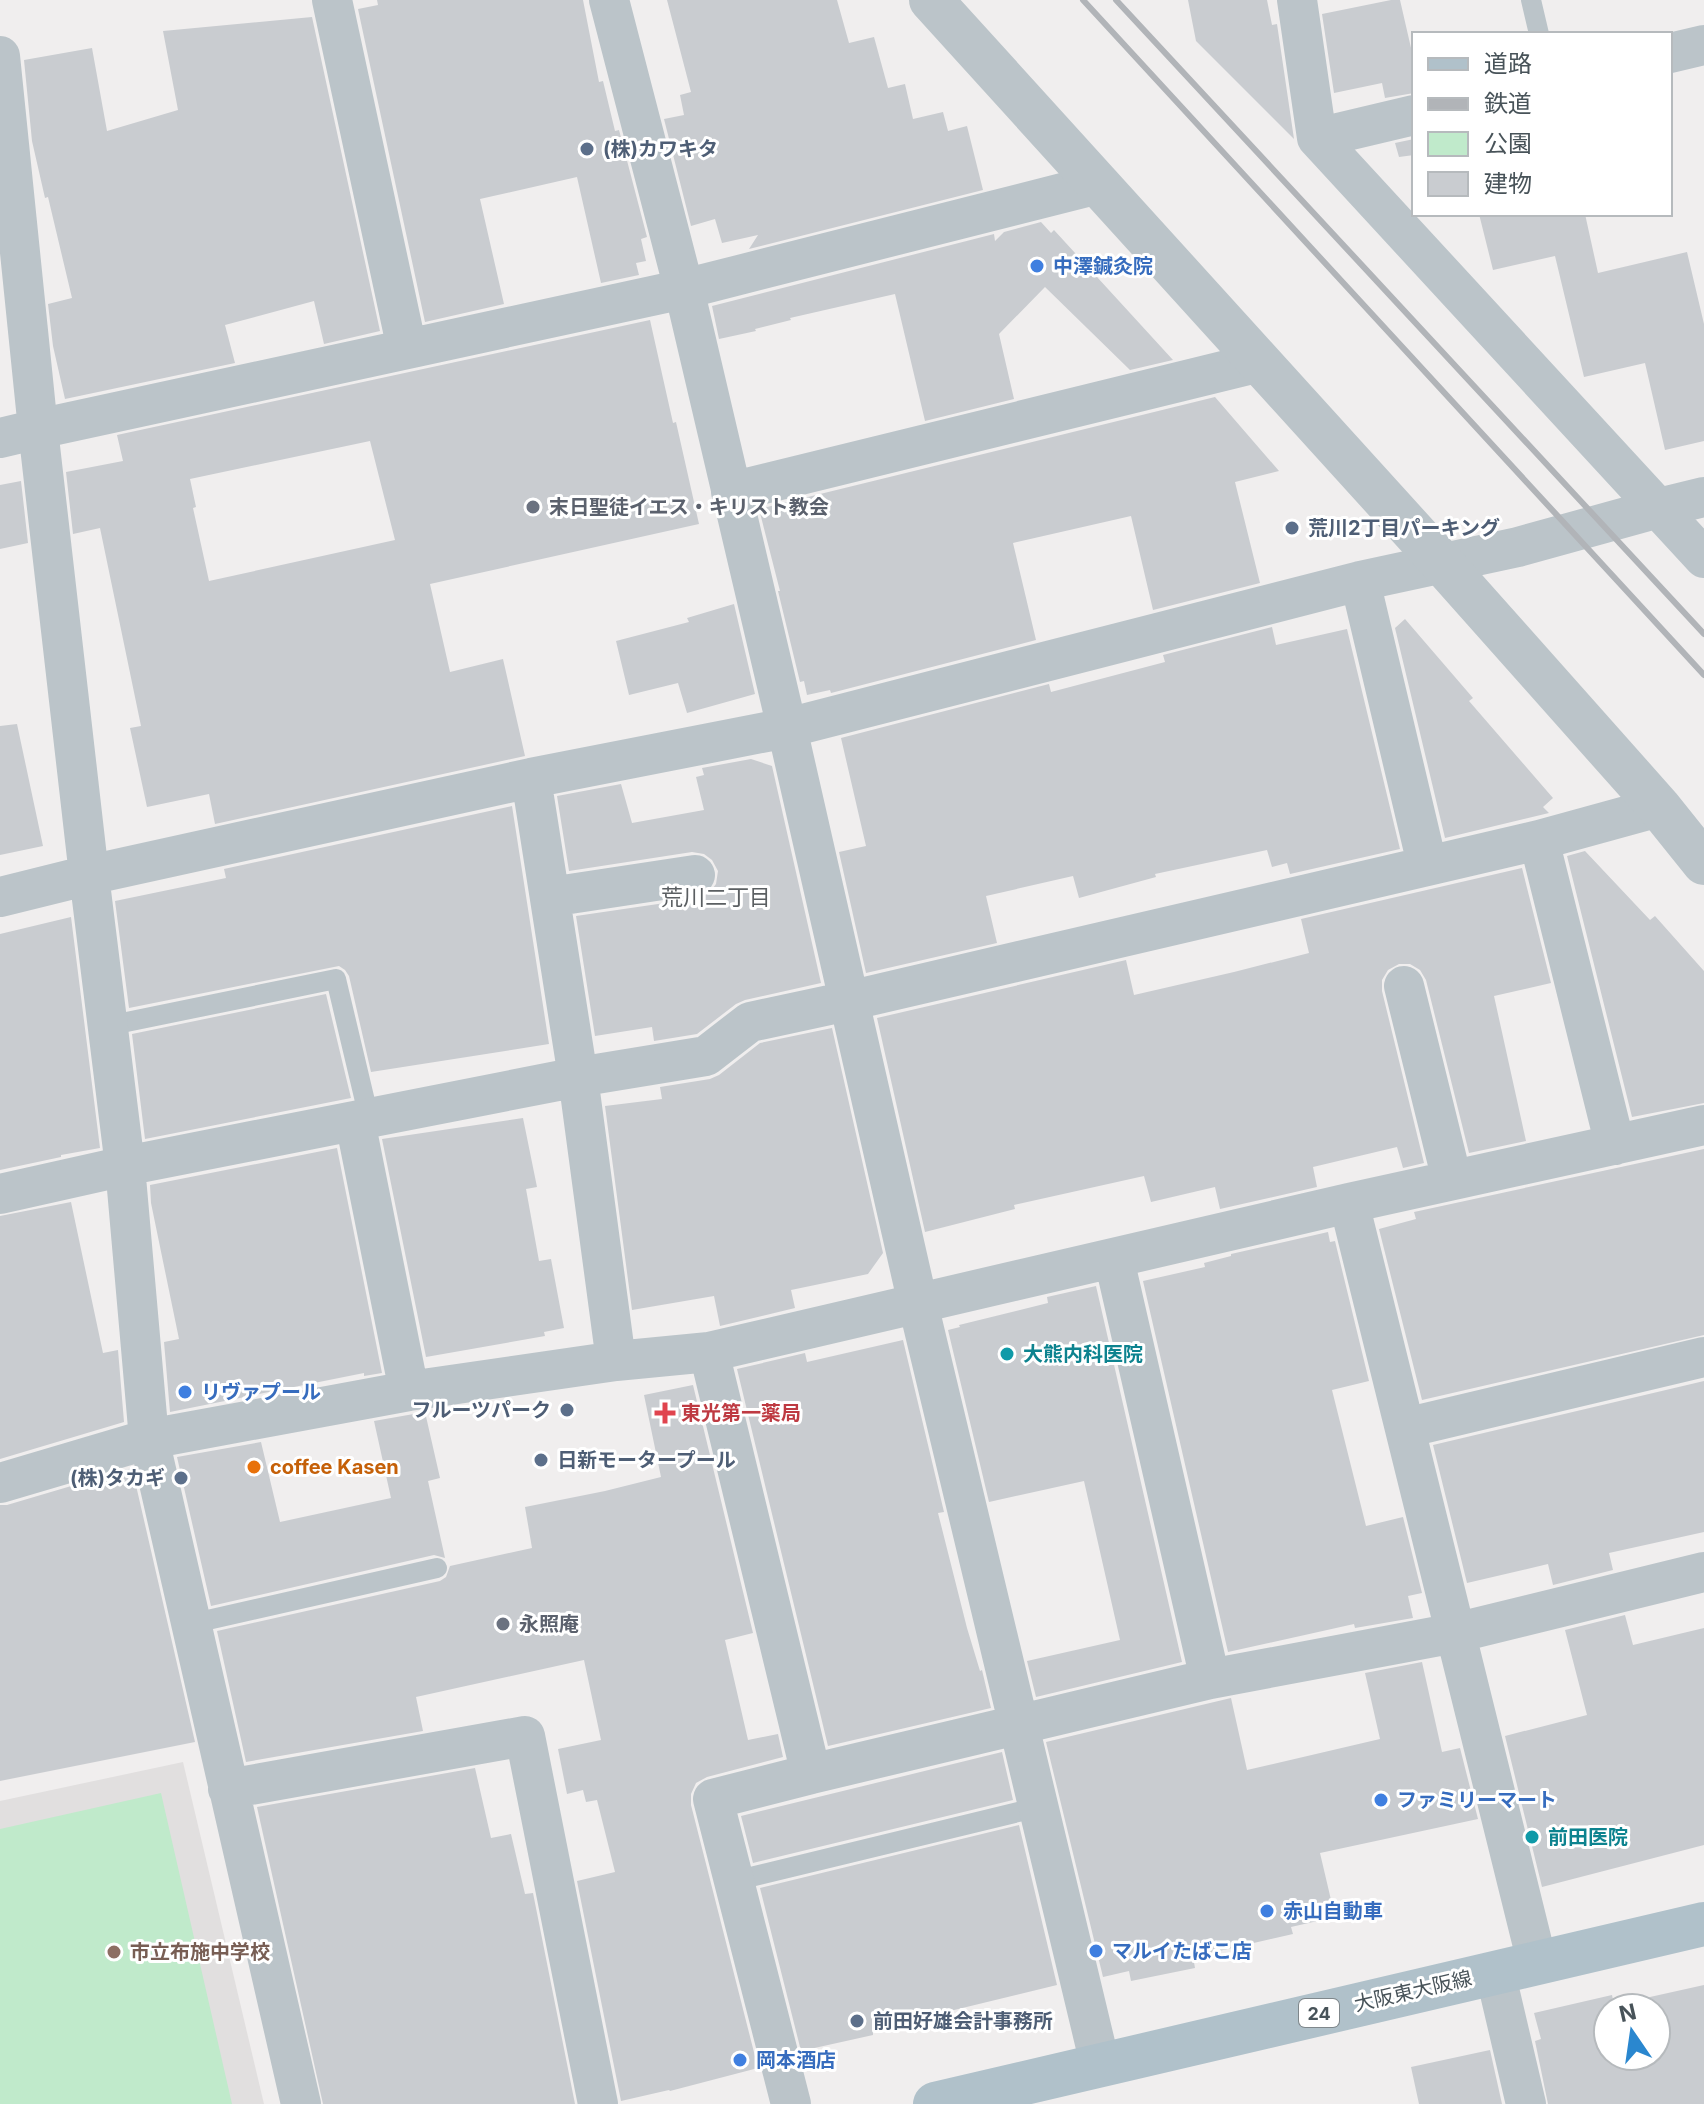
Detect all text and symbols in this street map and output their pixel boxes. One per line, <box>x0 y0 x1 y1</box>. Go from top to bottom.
legend <box>1412 32 1672 216</box>
text: 道路 <box>1484 49 1532 78</box>
text: 鉄道 <box>1484 89 1532 118</box>
text: 公園 <box>1484 129 1532 158</box>
place label: (株)カワキタ <box>603 137 718 161</box>
marker: (株)カワキタ <box>578 140 596 158</box>
text: 建物 <box>1484 169 1532 198</box>
place label: 中澤鍼灸院 <box>1053 254 1153 278</box>
marker: 中澤鍼灸院 <box>1028 257 1046 275</box>
place label: 末日聖徒イエス・キリスト教会 <box>549 495 829 519</box>
marker: 末日聖徒イエス・キリスト教会 <box>524 498 542 516</box>
place label: 荒川2丁目パーキング <box>1308 516 1500 540</box>
marker: 荒川2丁目パーキング <box>1283 519 1301 537</box>
district label: 荒川二丁目 <box>661 884 771 910</box>
place label: 大熊内科医院 <box>1023 1342 1143 1366</box>
marker: 大熊内科医院 <box>998 1345 1016 1363</box>
place label: リヴァプール <box>201 1380 321 1404</box>
marker: リヴァプール <box>176 1383 194 1401</box>
place label: フルーツパーク <box>411 1398 551 1422</box>
marker: フルーツパーク <box>558 1401 576 1419</box>
place label: 東光第一薬局 <box>681 1401 801 1425</box>
marker: 東光第一薬局 <box>656 1404 674 1422</box>
place label: 日新モータープール <box>557 1448 736 1472</box>
marker: 日新モータープール <box>532 1451 550 1469</box>
place label: coffee Kasen <box>270 1455 399 1479</box>
marker: coffee Kasen <box>245 1458 263 1476</box>
place label: (株)タカギ <box>70 1466 165 1490</box>
marker: (株)タカギ <box>172 1469 190 1487</box>
place label: 永照庵 <box>519 1612 579 1636</box>
marker: 永照庵 <box>494 1615 512 1633</box>
place label: ファミリーマート <box>1397 1788 1557 1812</box>
marker: ファミリーマート <box>1372 1791 1390 1809</box>
place label: 前田医院 <box>1548 1825 1628 1849</box>
marker: 前田医院 <box>1523 1828 1541 1846</box>
place label: 赤山自動車 <box>1283 1899 1383 1923</box>
marker: 赤山自動車 <box>1258 1902 1276 1920</box>
place label: マルイたばこ店 <box>1112 1939 1252 1963</box>
place label: 市立布施中学校 <box>130 1940 270 1964</box>
marker: マルイたばこ店 <box>1087 1942 1105 1960</box>
marker: 市立布施中学校 <box>105 1943 123 1961</box>
street label: 大阪東大阪線 <box>1352 1966 1474 2016</box>
north arrow <box>1592 1992 1672 2072</box>
text: N <box>1616 1998 1639 2027</box>
road number: 24 <box>1299 1999 1339 2027</box>
place label: 前田好雄会計事務所 <box>873 2009 1053 2033</box>
marker: 前田好雄会計事務所 <box>848 2012 866 2030</box>
place label: 岡本酒店 <box>756 2048 836 2072</box>
marker: 岡本酒店 <box>731 2051 749 2069</box>

